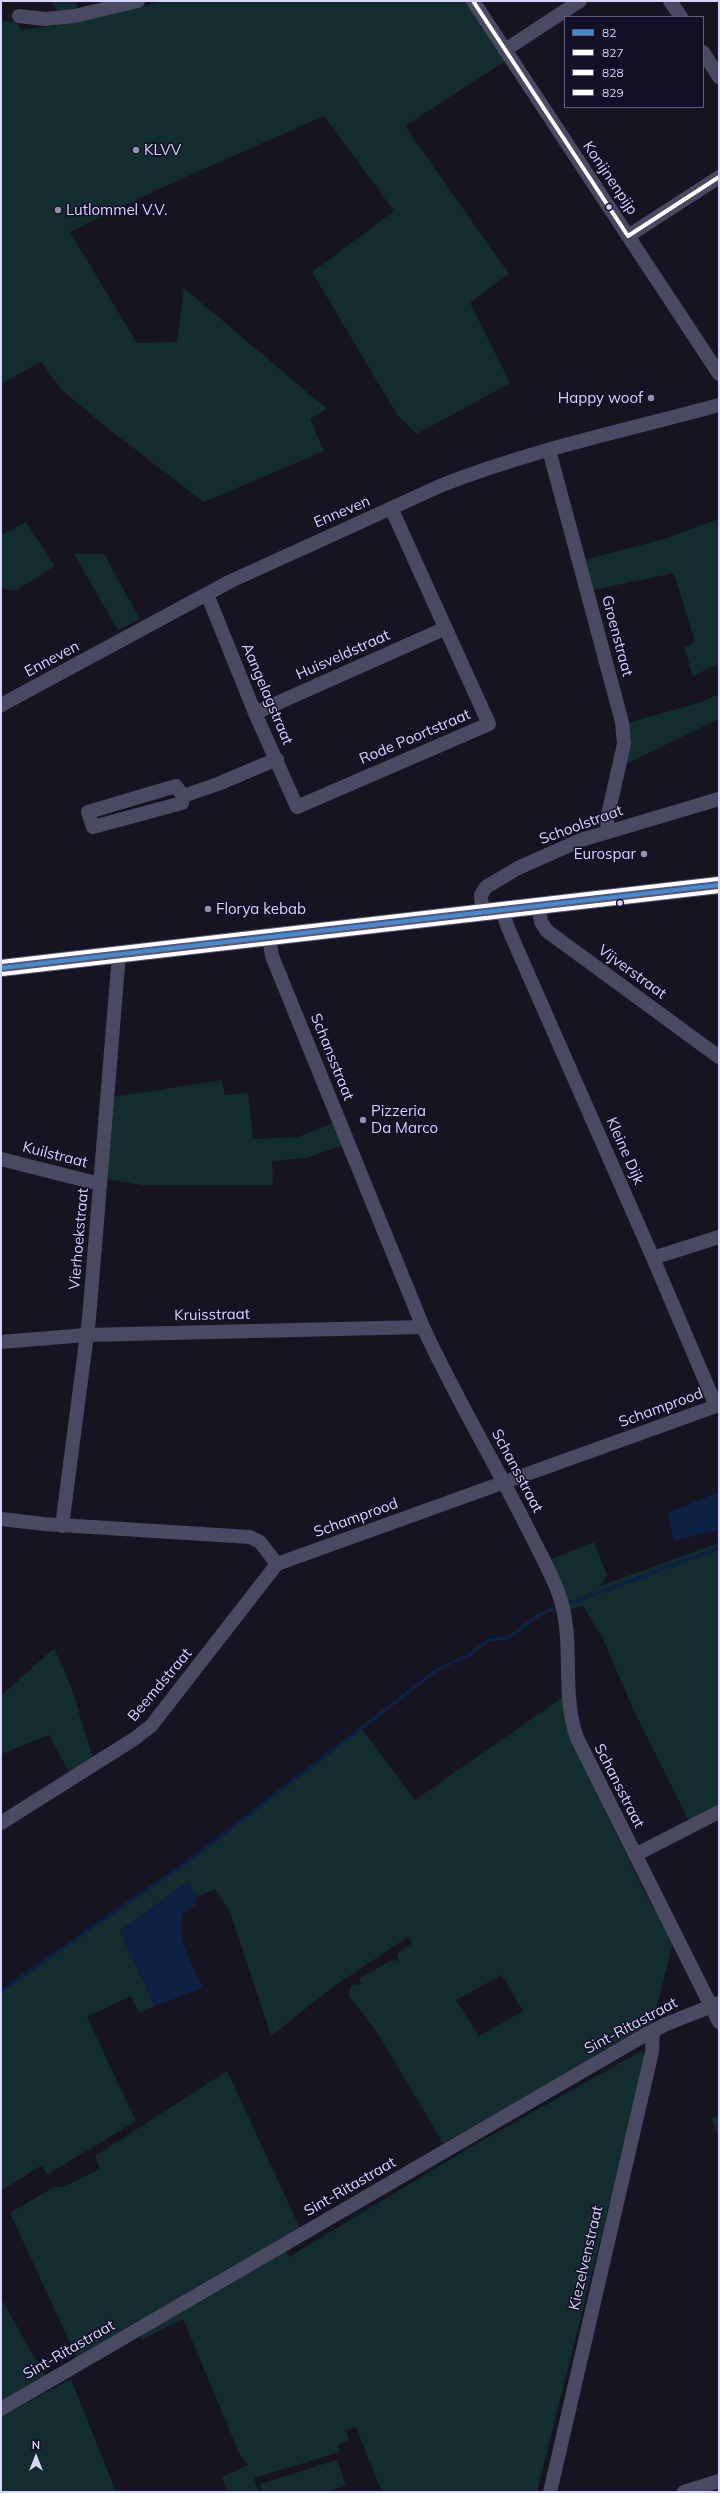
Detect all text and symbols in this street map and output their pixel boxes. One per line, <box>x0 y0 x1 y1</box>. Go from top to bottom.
legend <box>564 16 704 108</box>
text: 82 <box>602 25 616 40</box>
text: 827 <box>602 45 624 60</box>
text: 828 <box>602 65 624 80</box>
text: 829 <box>602 85 624 100</box>
street label: Konijnenpijp <box>579 138 641 218</box>
place label: KLVV <box>144 141 181 159</box>
marker: KLVV <box>131 145 141 155</box>
place label: Lutlommel V.V. <box>66 201 167 219</box>
unlabelled marker <box>604 202 614 212</box>
marker: Lutlommel V.V. <box>53 205 63 215</box>
place label: Happy woof <box>558 389 643 407</box>
marker: Happy woof <box>646 393 656 403</box>
street label: Enneven <box>311 492 373 532</box>
street label: Groenstraat <box>598 594 636 678</box>
street label: Huisveldstraat <box>293 626 393 684</box>
street label: Enneven <box>22 637 82 681</box>
street label: Aangelagstraat <box>237 640 297 748</box>
street label: Rode Poortstraat <box>357 706 473 768</box>
street label: Schoolstraat <box>537 802 625 848</box>
place label: Eurospar <box>574 845 636 863</box>
marker: Eurospar <box>639 849 649 859</box>
unlabelled marker <box>615 898 625 908</box>
place label: Florya kebab <box>216 900 306 918</box>
marker: Florya kebab <box>203 904 213 914</box>
street label: Vijverstraat <box>594 941 670 1003</box>
street label: Schansstraat <box>306 1011 358 1103</box>
place label: Pizzeria Da Marco <box>371 1102 438 1137</box>
marker: Pizzeria Da Marco <box>358 1115 368 1125</box>
street label: Kleine Dijk <box>602 1115 648 1187</box>
street label: Kuilstraat <box>21 1138 89 1172</box>
street label: Vierhoekstraat <box>66 1187 92 1291</box>
street label: Kruisstraat <box>174 1305 250 1325</box>
street label: Schamprood <box>616 1384 706 1432</box>
street label: Schansstraat <box>487 1426 547 1516</box>
street label: Schamprood <box>311 1494 401 1542</box>
street label: Beemdstraat <box>124 1645 196 1725</box>
street label: Schansstraat <box>590 1741 648 1831</box>
street label: Sint-Ritastraat <box>581 1994 681 2058</box>
street label: Sint-Ritastraat <box>301 2154 399 2220</box>
street label: Kiezelvenstraat <box>565 2204 607 2312</box>
street label: Sint-Ritastraat <box>20 2317 118 2383</box>
north arrow <box>16 2437 56 2477</box>
text: N <box>32 2438 40 2452</box>

